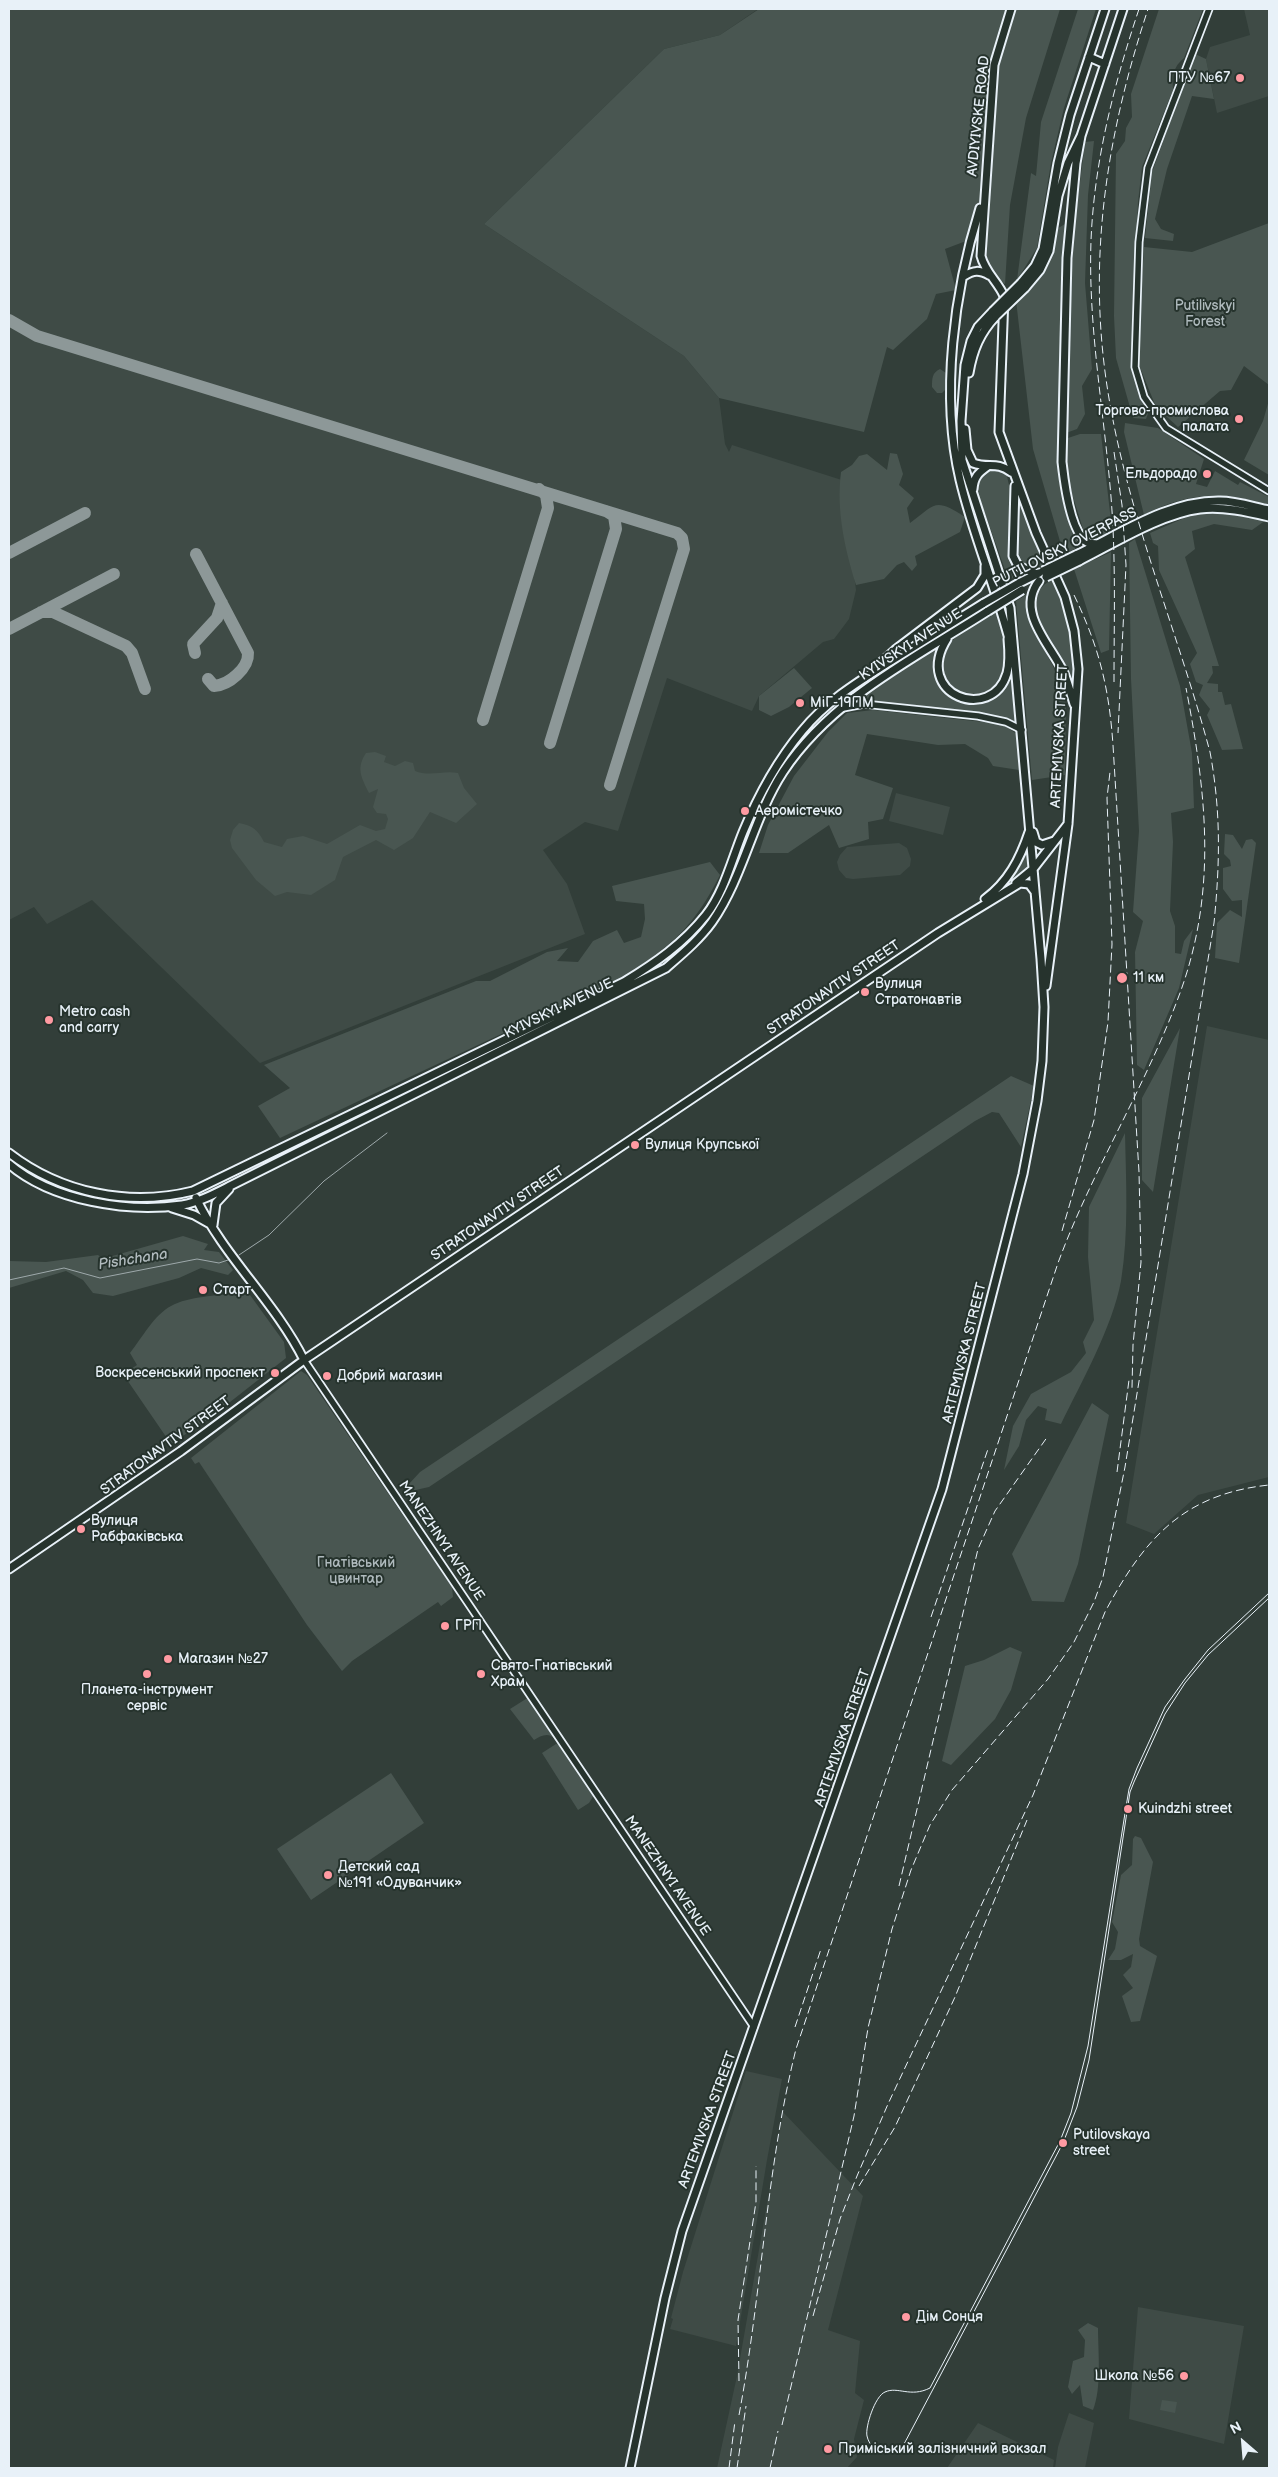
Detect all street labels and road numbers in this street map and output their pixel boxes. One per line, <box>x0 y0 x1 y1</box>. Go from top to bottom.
street label: AVDIYIVSKE ROAD <box>964 55 994 177</box>
street label: PUTILOVSKY OVERPASS <box>990 504 1140 592</box>
street label: KYIVSKYI AVENUE <box>856 605 966 685</box>
street label: ARTEMIVSKA STREET <box>1048 663 1072 809</box>
street label: STRATONAVTIV STREET <box>764 937 904 1039</box>
street label: KYIVSKYI AVENUE <box>502 975 616 1043</box>
street label: STRATONAVTIV STREET <box>428 1163 568 1265</box>
street label: ARTEMIVSKA STREET <box>939 1281 991 1425</box>
street label: STRATONAVTIV STREET <box>98 1393 234 1499</box>
street label: MANEZHNYI AVENUE <box>395 1478 487 1604</box>
street label: ARTEMIVSKA STREET <box>812 1667 874 1809</box>
street label: MANEZHNYI AVENUE <box>621 1813 713 1939</box>
street label: ARTEMIVSKA STREET <box>675 2049 741 2191</box>

